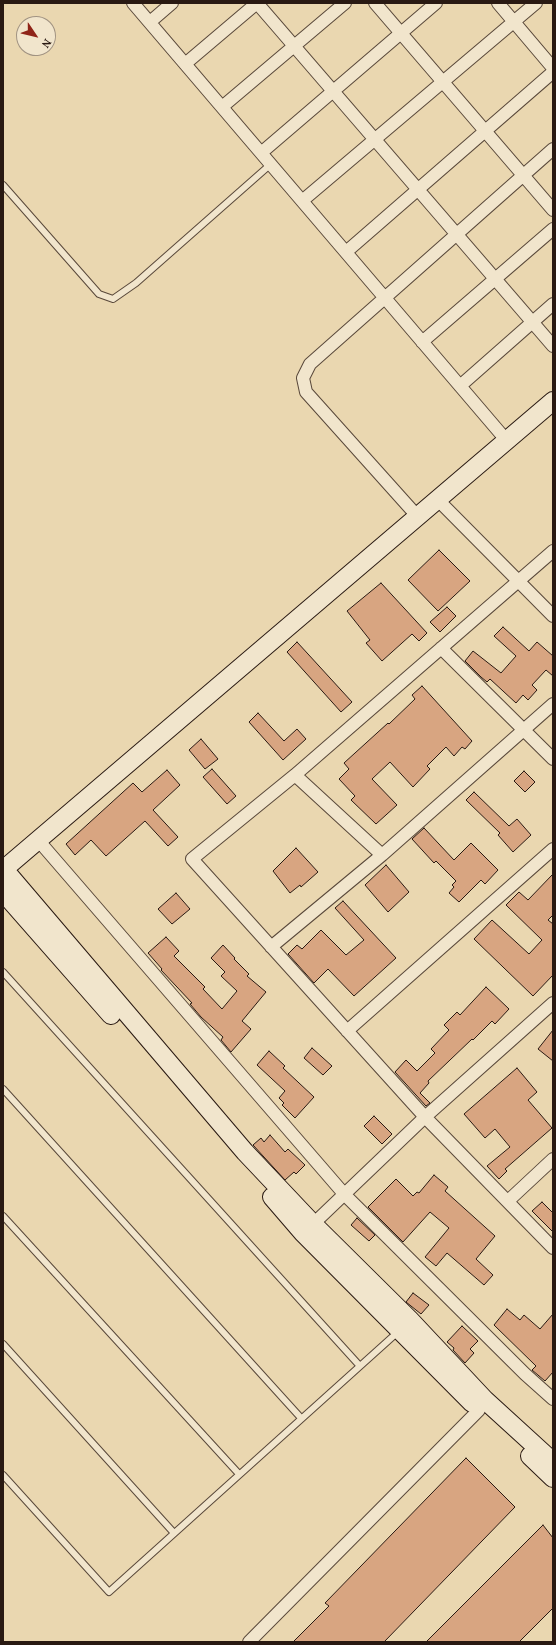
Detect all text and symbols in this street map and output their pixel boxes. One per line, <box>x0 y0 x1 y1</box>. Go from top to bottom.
north arrow <box>16 16 56 56</box>
text: N <box>37 35 54 50</box>

